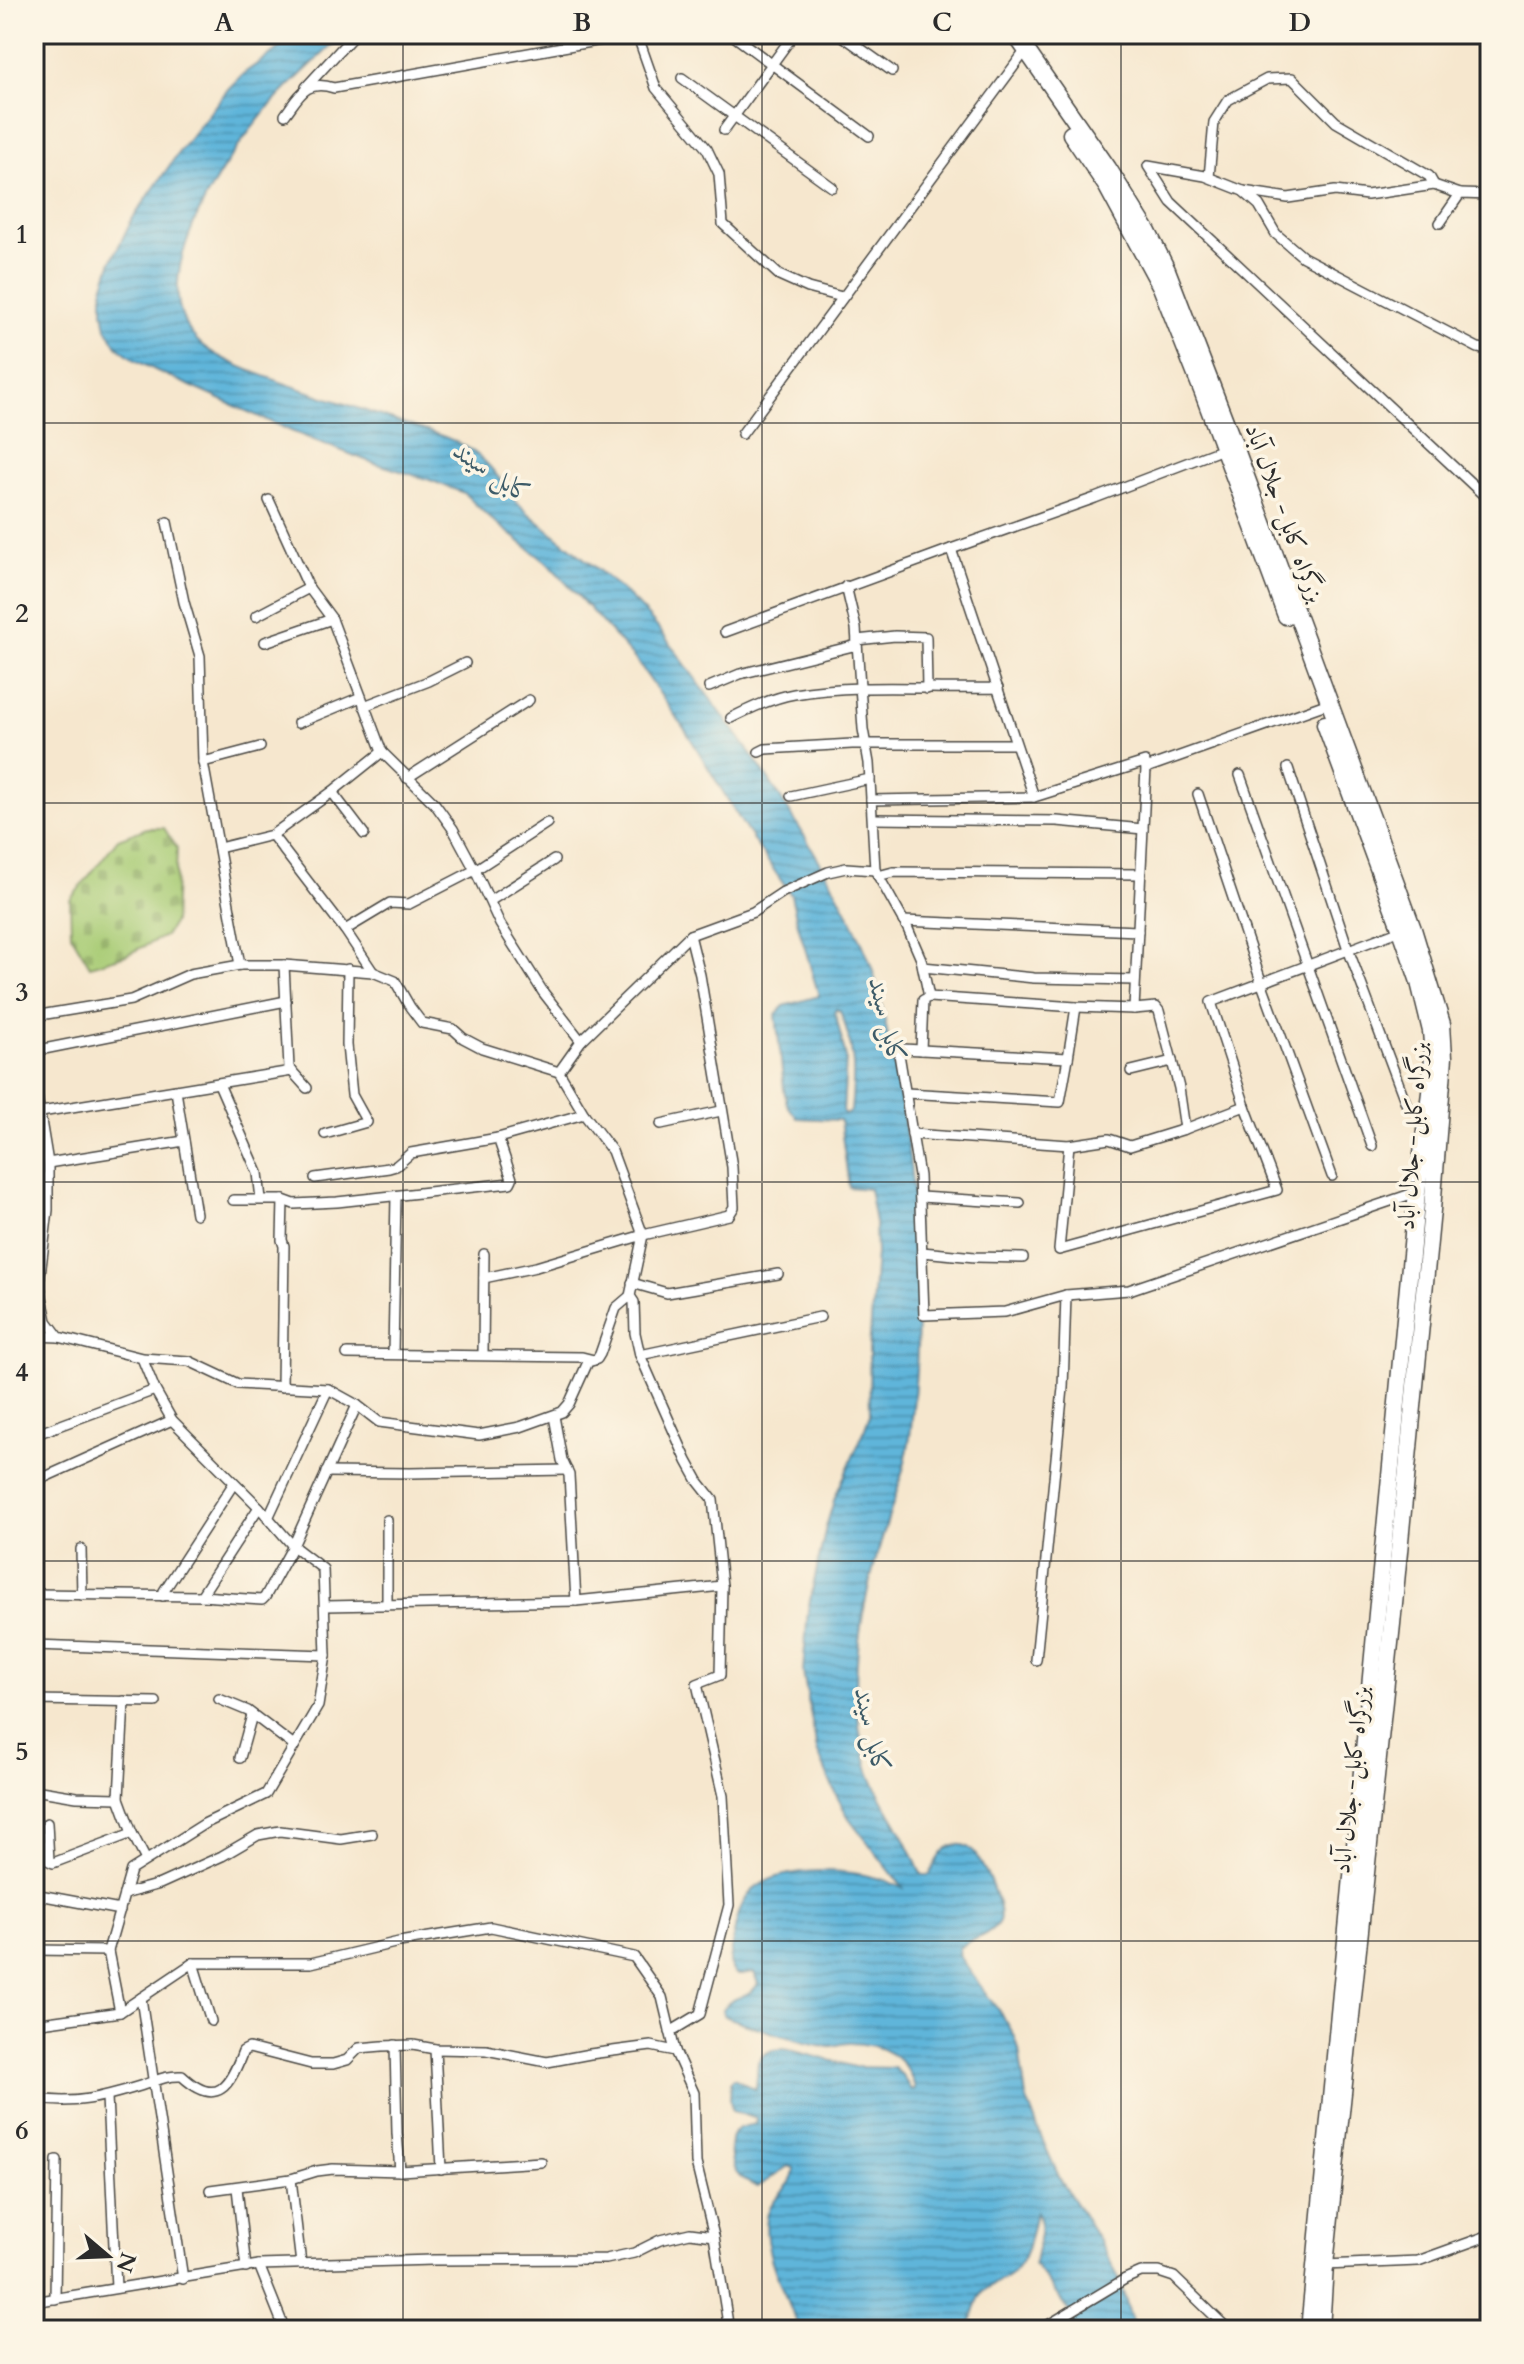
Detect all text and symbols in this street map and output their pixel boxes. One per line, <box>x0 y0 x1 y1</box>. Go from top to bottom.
text: A <box>214 5 234 40</box>
text: B <box>573 5 591 40</box>
text: C <box>932 5 952 40</box>
text: D <box>1289 5 1311 40</box>
text: 1 <box>15 217 29 252</box>
street label: بزرگراه کابل- جلال آباد <box>1237 419 1332 607</box>
water label: کابل سيند <box>446 433 539 512</box>
text: 2 <box>15 596 29 631</box>
water label: کابل سيند <box>860 974 915 1068</box>
text: 3 <box>15 975 29 1010</box>
street label: بزرگراه کابل- جلال آباد <box>1389 1041 1436 1231</box>
text: 4 <box>15 1355 29 1390</box>
water label: کابل سيند <box>845 1684 900 1778</box>
street label: بزرگراه کابل- جلال آباد <box>1325 1685 1378 1876</box>
text: 5 <box>15 1734 29 1769</box>
text: 6 <box>15 2113 29 2148</box>
north arrow <box>68 2216 148 2296</box>
text: N <box>109 2248 143 2276</box>

